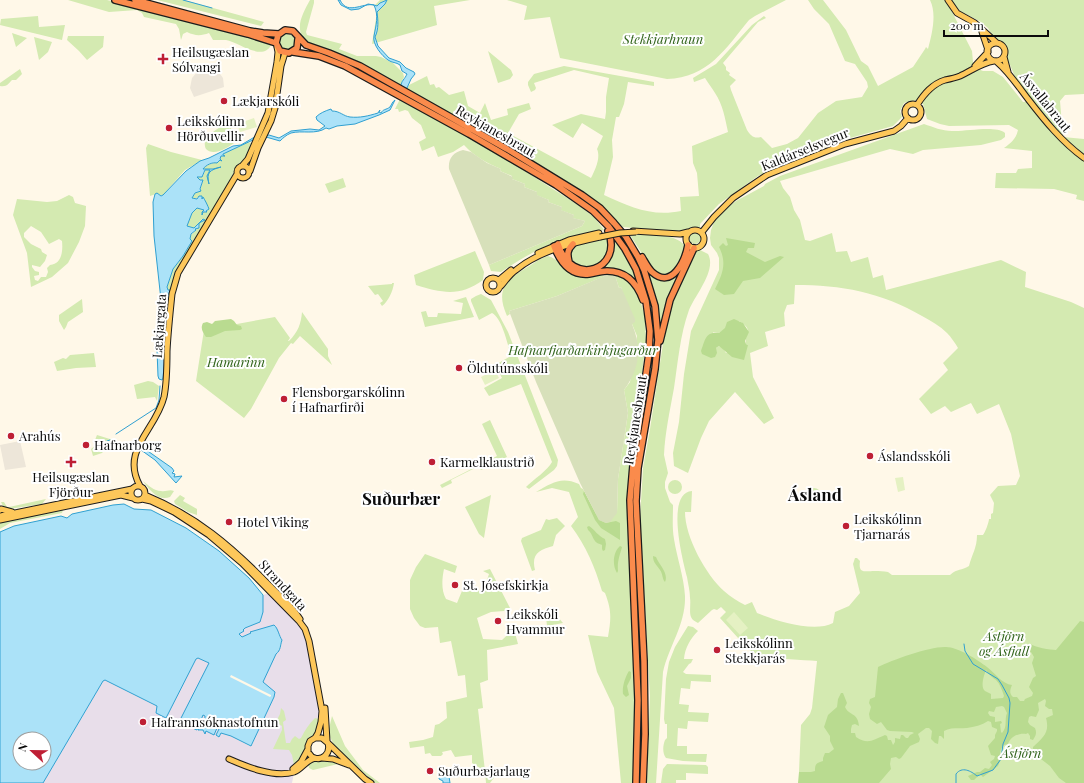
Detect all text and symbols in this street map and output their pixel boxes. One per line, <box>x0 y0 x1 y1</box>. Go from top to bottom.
scale bar <box>944 12 1048 38</box>
text: 200 m <box>950 17 984 33</box>
park label: Stekkjarhraun <box>622 30 703 47</box>
place label: Heilsugæslan Sólvangi <box>172 43 249 75</box>
marker: Heilsugæslan Sólvangi <box>157 53 169 65</box>
street label: Ásvallabraut <box>1016 67 1076 135</box>
place label: Lækjarskóli <box>232 92 300 109</box>
marker: Lækjarskóli <box>219 96 229 106</box>
street label: Reykjanesbraut <box>453 101 540 161</box>
place label: Leikskólinn Hörðuvellir <box>177 112 245 144</box>
marker: Leikskólinn Hörðuvellir <box>164 123 174 133</box>
street label: Kaldárselsvegur <box>758 123 851 174</box>
street label: Lækjargata <box>148 293 169 359</box>
park label: Hafnarfjarðarkirkjugarður <box>507 341 658 358</box>
park label: Hamarinn <box>206 353 265 370</box>
place label: Öldutúnsskóli <box>467 359 548 376</box>
marker: Öldutúnsskóli <box>454 363 464 373</box>
street label: Reykjanesbraut <box>619 374 650 466</box>
place label: Flensborgarskólinn í Hafnarfirði <box>292 383 405 415</box>
marker: Flensborgarskólinn í Hafnarfirði <box>279 394 289 404</box>
place label: Arahús <box>18 427 61 444</box>
marker: Arahús <box>6 431 16 441</box>
place label: Hafnarborg <box>94 436 162 453</box>
marker: Hafnarborg <box>81 440 91 450</box>
place label: Áslandsskóli <box>877 447 951 464</box>
marker: Áslandsskóli <box>865 451 875 461</box>
place label: Karmelklaustrið <box>440 453 534 470</box>
marker: Heilsugæslan Fjörður <box>65 456 77 468</box>
marker: Karmelklaustrið <box>427 457 437 467</box>
place label: Heilsugæslan Fjörður <box>32 468 110 500</box>
district label: Ásland <box>787 483 842 505</box>
district label: Suðurbær <box>362 487 440 509</box>
place label: Leikskólinn Tjarnarás <box>854 510 922 542</box>
place label: Hotel Viking <box>237 513 309 530</box>
marker: Hotel Viking <box>224 517 234 527</box>
marker: Leikskólinn Tjarnarás <box>841 521 851 531</box>
street label: Strandgata <box>256 556 312 614</box>
place label: St. Jósefskirkja <box>463 576 549 593</box>
marker: St. Jósefskirkja <box>450 580 460 590</box>
place label: Leikskóli Hvammur <box>506 605 565 637</box>
marker: Leikskóli Hvammur <box>493 616 503 626</box>
park label: Ástjörn og Ásfjall <box>979 627 1030 659</box>
place label: Leikskólinn Stekkjarás <box>725 634 793 666</box>
marker: Leikskólinn Stekkjarás <box>712 645 722 655</box>
place label: Hafrannsóknastofnun <box>151 713 279 730</box>
marker: Hafrannsóknastofnun <box>138 717 148 727</box>
north arrow <box>12 731 52 771</box>
text: N <box>14 741 31 754</box>
park label: Ástjörn <box>999 744 1041 761</box>
place label: Suðurbæjarlaug <box>438 762 530 779</box>
marker: Suðurbæjarlaug <box>425 766 435 776</box>

